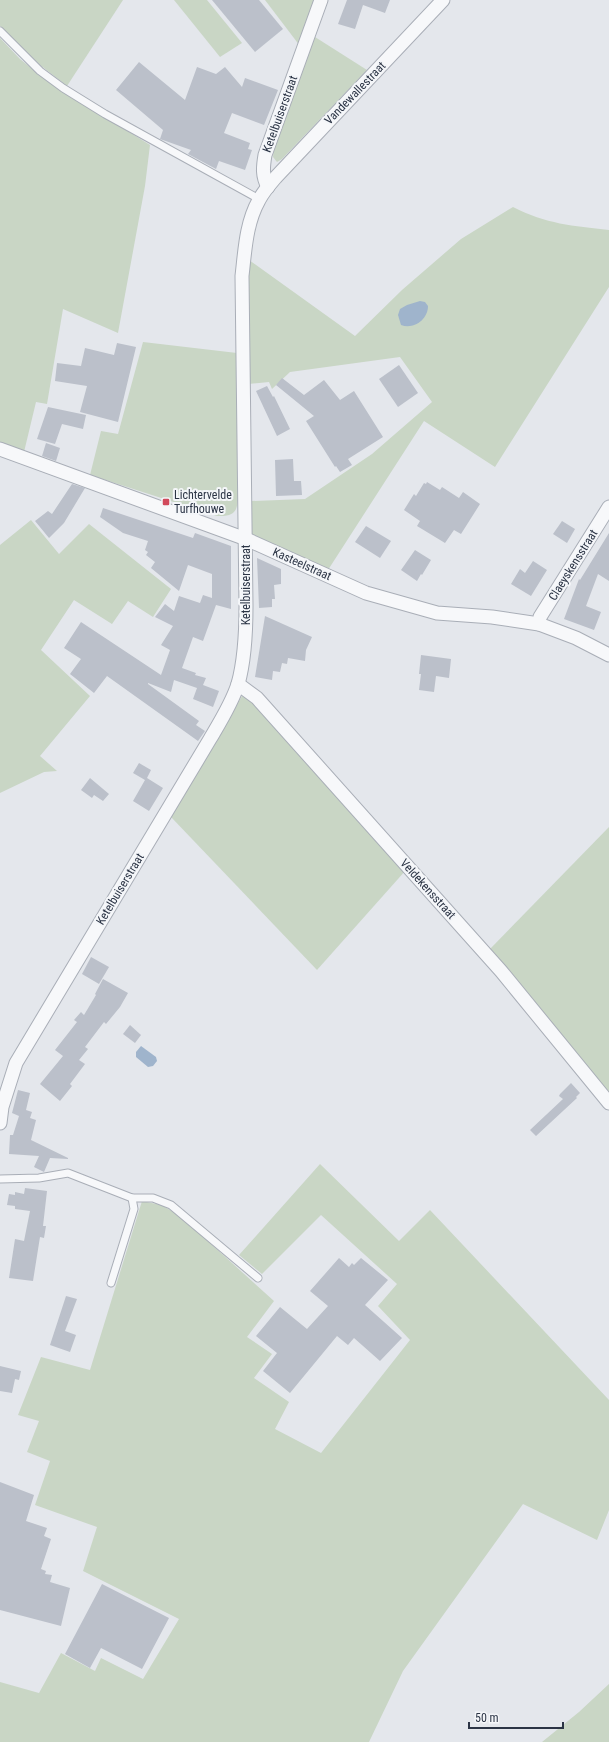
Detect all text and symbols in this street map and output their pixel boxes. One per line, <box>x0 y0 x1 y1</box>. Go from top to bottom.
street label: Vandewallestraat <box>322 58 389 127</box>
street label: Ketelbuiserstraat <box>260 73 301 154</box>
place label: Lichtervelde Turfhouwe <box>174 488 232 516</box>
marker: Lichtervelde Turfhouwe <box>161 497 171 507</box>
street label: Claeyskensstraat <box>546 527 601 603</box>
street label: Ketelbuiserstraat <box>239 544 253 625</box>
street label: Kasteelstraat <box>270 545 334 583</box>
street label: Ketelbuiserstraat <box>93 850 147 927</box>
street label: Veldekensstraat <box>397 856 459 922</box>
scale bar <box>469 1704 563 1730</box>
text: 50 m <box>475 1711 499 1725</box>

